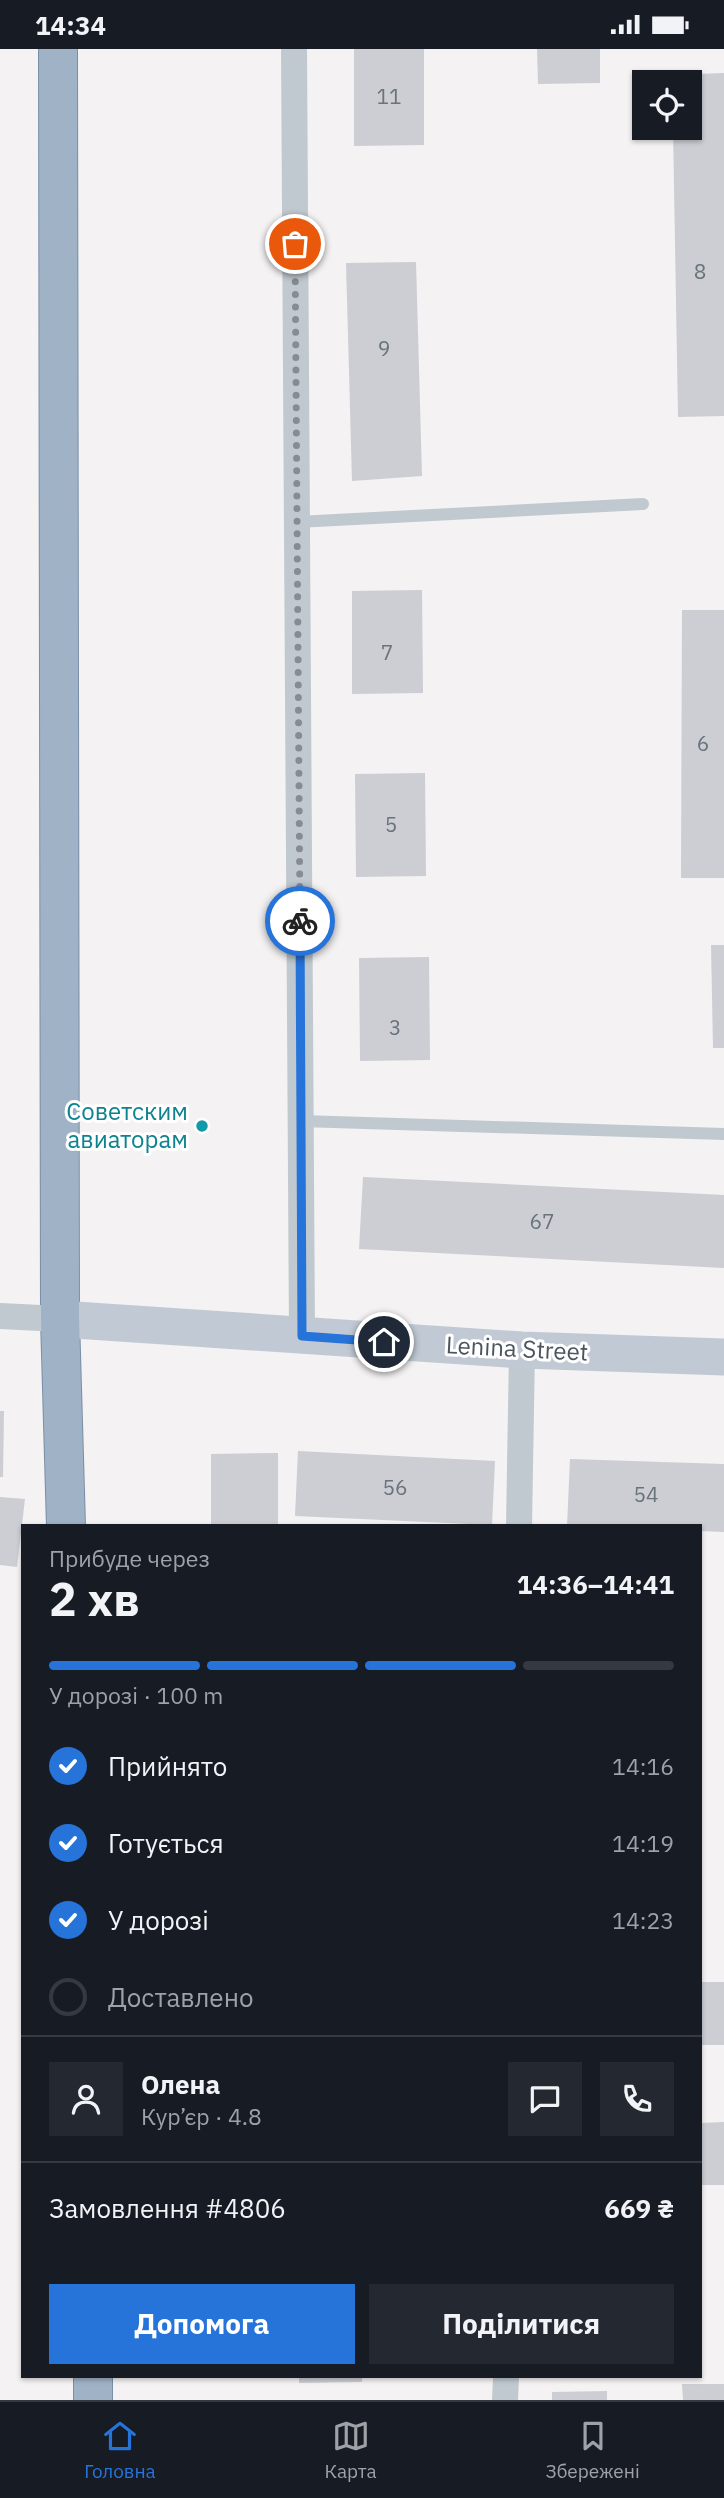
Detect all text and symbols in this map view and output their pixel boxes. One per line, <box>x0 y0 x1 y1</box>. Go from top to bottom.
text: 14:34 <box>35 8 106 42</box>
map controls <box>632 70 702 140</box>
button: locate <box>632 70 702 140</box>
house number: 11 <box>376 82 402 110</box>
pin <box>265 214 325 274</box>
icon: bag <box>276 225 314 263</box>
house number: 8 <box>694 257 706 285</box>
house number: 9 <box>378 334 390 362</box>
house number: 7 <box>381 638 393 666</box>
house number: 6 <box>697 729 709 757</box>
house number: 5 <box>385 810 397 838</box>
courier <box>265 886 335 956</box>
icon: bike <box>281 902 319 940</box>
house number: 3 <box>389 1013 401 1041</box>
place label: Советским авиаторам <box>66 1095 188 1155</box>
marker: Советским авиаторам <box>194 1118 210 1134</box>
house number: 67 <box>529 1207 555 1235</box>
pin <box>354 1312 414 1372</box>
icon: home <box>365 1323 403 1361</box>
street label: Lenina Street <box>445 1328 589 1368</box>
house number: 56 <box>382 1473 408 1501</box>
house number: 54 <box>633 1480 659 1508</box>
text: Прибуде через <box>49 1543 210 1573</box>
text: 14:36–14:41 <box>517 1567 674 1601</box>
text: 2 хв <box>49 1569 140 1629</box>
text: У дорозі · 100 m <box>49 1680 223 1710</box>
icon: check <box>49 1747 87 1785</box>
text: Прийнято <box>108 1749 227 1783</box>
text: 14:16 <box>612 1751 674 1781</box>
icon: check <box>49 1824 87 1862</box>
text: Готується <box>108 1826 224 1860</box>
text: 14:19 <box>612 1828 674 1858</box>
icon: check <box>49 1901 87 1939</box>
text: У дорозі <box>108 1903 209 1937</box>
text: 14:23 <box>612 1905 674 1935</box>
text: Доставлено <box>108 1980 254 2014</box>
button: person <box>49 2062 123 2136</box>
button: chat <box>508 2062 582 2136</box>
button: phone <box>600 2062 674 2136</box>
text: Олена <box>141 2067 220 2101</box>
text: Кур’єр · 4.8 <box>141 2101 262 2131</box>
text: Замовлення #4806 <box>49 2191 286 2225</box>
text: 669 ₴ <box>604 2191 674 2225</box>
button: Допомога <box>49 2284 355 2364</box>
button: Поділитися <box>369 2284 674 2364</box>
tab: Головна <box>84 2417 156 2483</box>
tab: Карта <box>324 2417 377 2483</box>
tab: Збережені <box>545 2417 640 2483</box>

